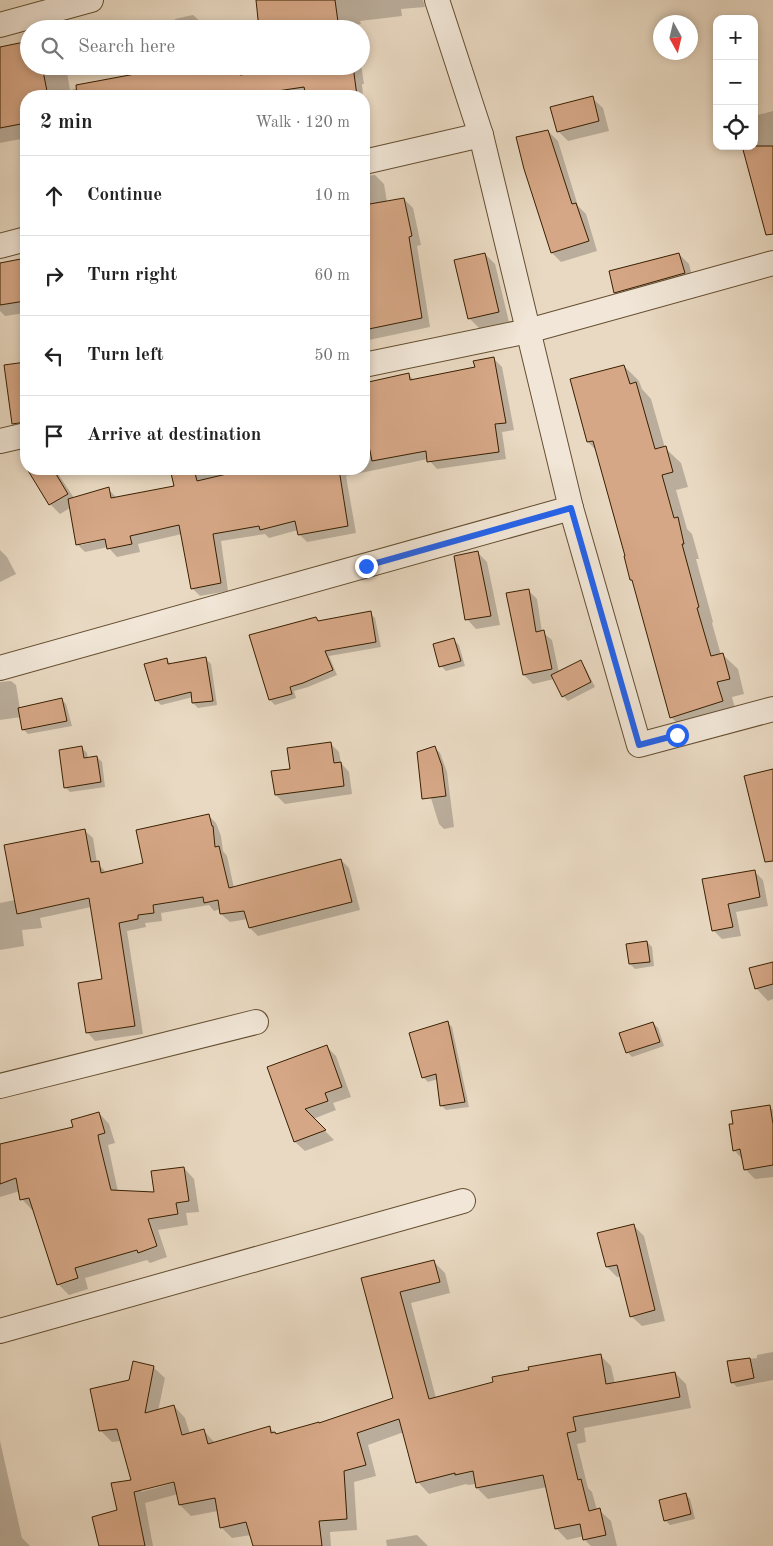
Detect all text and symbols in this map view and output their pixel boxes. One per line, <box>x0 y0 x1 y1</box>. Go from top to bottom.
north arrow <box>653 15 698 60</box>
map controls <box>713 15 758 150</box>
button: + <box>713 15 758 60</box>
search box <box>20 20 370 75</box>
icon: search <box>38 34 66 62</box>
text: Search here <box>78 38 175 57</box>
button: − <box>713 60 758 105</box>
button: locate <box>713 105 758 150</box>
text: 2 min <box>40 112 93 133</box>
text: Walk · 120 m <box>255 115 350 131</box>
icon: ahead <box>40 182 68 210</box>
text: Continue <box>87 186 162 205</box>
text: 10 m <box>314 188 350 204</box>
icon: right <box>40 262 68 290</box>
text: Turn right <box>87 266 177 285</box>
text: 60 m <box>314 268 350 284</box>
icon: left <box>40 342 68 370</box>
text: Turn left <box>87 346 164 365</box>
text: 50 m <box>314 348 350 364</box>
icon: arrive <box>40 422 68 450</box>
text: Arrive at destination <box>87 426 261 445</box>
route end <box>355 555 378 578</box>
route start <box>666 724 689 747</box>

